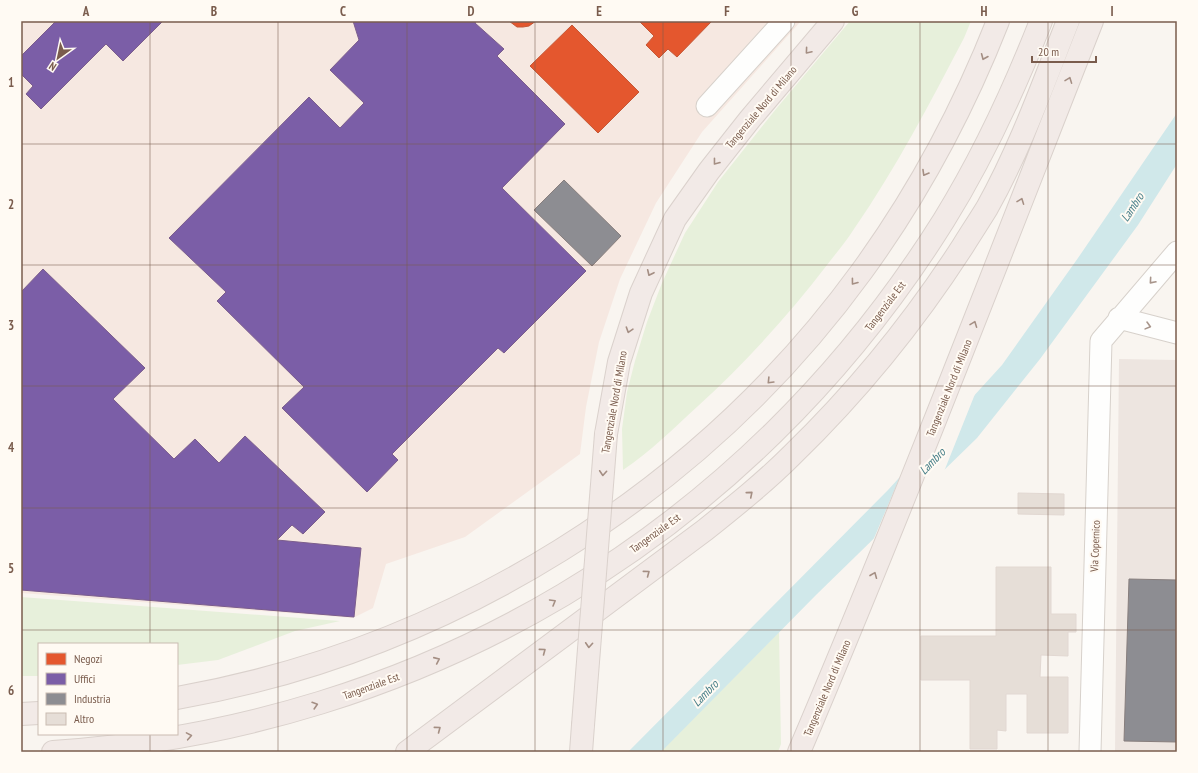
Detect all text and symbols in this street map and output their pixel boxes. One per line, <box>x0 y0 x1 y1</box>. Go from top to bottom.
text: A <box>82 3 90 20</box>
text: B <box>211 3 217 20</box>
text: C <box>340 3 346 20</box>
text: D <box>468 3 475 20</box>
text: E <box>596 3 602 20</box>
text: F <box>724 3 730 20</box>
text: G <box>852 3 859 20</box>
text: H <box>981 3 988 20</box>
text: I <box>1110 3 1114 20</box>
north arrow <box>38 38 78 78</box>
scale bar <box>1032 38 1096 64</box>
text: 20 m <box>1038 44 1059 59</box>
one-way arrow <box>805 46 812 53</box>
one-way arrow <box>980 54 988 61</box>
text: N <box>46 59 59 74</box>
street label: Tangenziale Nord di Milano <box>722 63 800 151</box>
text: 1 <box>8 74 14 91</box>
one-way arrow <box>1064 77 1072 84</box>
one-way arrow <box>714 157 721 164</box>
one-way arrow <box>923 169 930 176</box>
water label: Lambro <box>1117 189 1147 224</box>
text: 2 <box>8 196 14 213</box>
one-way arrow <box>1017 198 1025 205</box>
one-way arrow <box>647 269 655 277</box>
one-way arrow <box>1149 276 1156 284</box>
one-way arrow <box>852 277 859 284</box>
street label: Tangenziale Est <box>862 278 908 334</box>
text: 3 <box>8 317 14 334</box>
one-way arrow <box>969 321 977 328</box>
one-way arrow <box>1144 321 1151 330</box>
one-way arrow <box>625 326 634 333</box>
street label: Tangenziale Nord di Milano <box>923 337 975 439</box>
street label: Tangenziale Nord di Milano <box>598 349 630 454</box>
one-way arrow <box>767 376 775 384</box>
text: 4 <box>8 439 15 456</box>
water label: Lambro <box>916 444 949 477</box>
one-way arrow <box>598 470 607 476</box>
one-way arrow <box>745 491 752 498</box>
street label: Tangenziale Est <box>627 510 683 556</box>
street label: Via Copernico <box>1087 520 1103 573</box>
text: 5 <box>8 560 14 577</box>
one-way arrow <box>643 571 650 578</box>
one-way arrow <box>869 572 877 579</box>
one-way arrow <box>549 599 556 606</box>
street label: Tangenziale Nord di Milano <box>800 637 854 738</box>
one-way arrow <box>585 642 594 648</box>
legend <box>38 643 178 735</box>
one-way arrow <box>538 649 545 656</box>
text: Negozi <box>74 651 102 666</box>
one-way arrow <box>432 657 440 665</box>
street label: Tangenziale Est <box>341 669 401 703</box>
text: Uffici <box>74 671 95 686</box>
water label: Lambro <box>689 676 722 709</box>
text: 6 <box>8 682 14 699</box>
text: Industria <box>74 691 111 706</box>
one-way arrow <box>311 701 318 710</box>
text: Altro <box>74 711 94 726</box>
one-way arrow <box>434 727 441 734</box>
one-way arrow <box>186 732 192 741</box>

